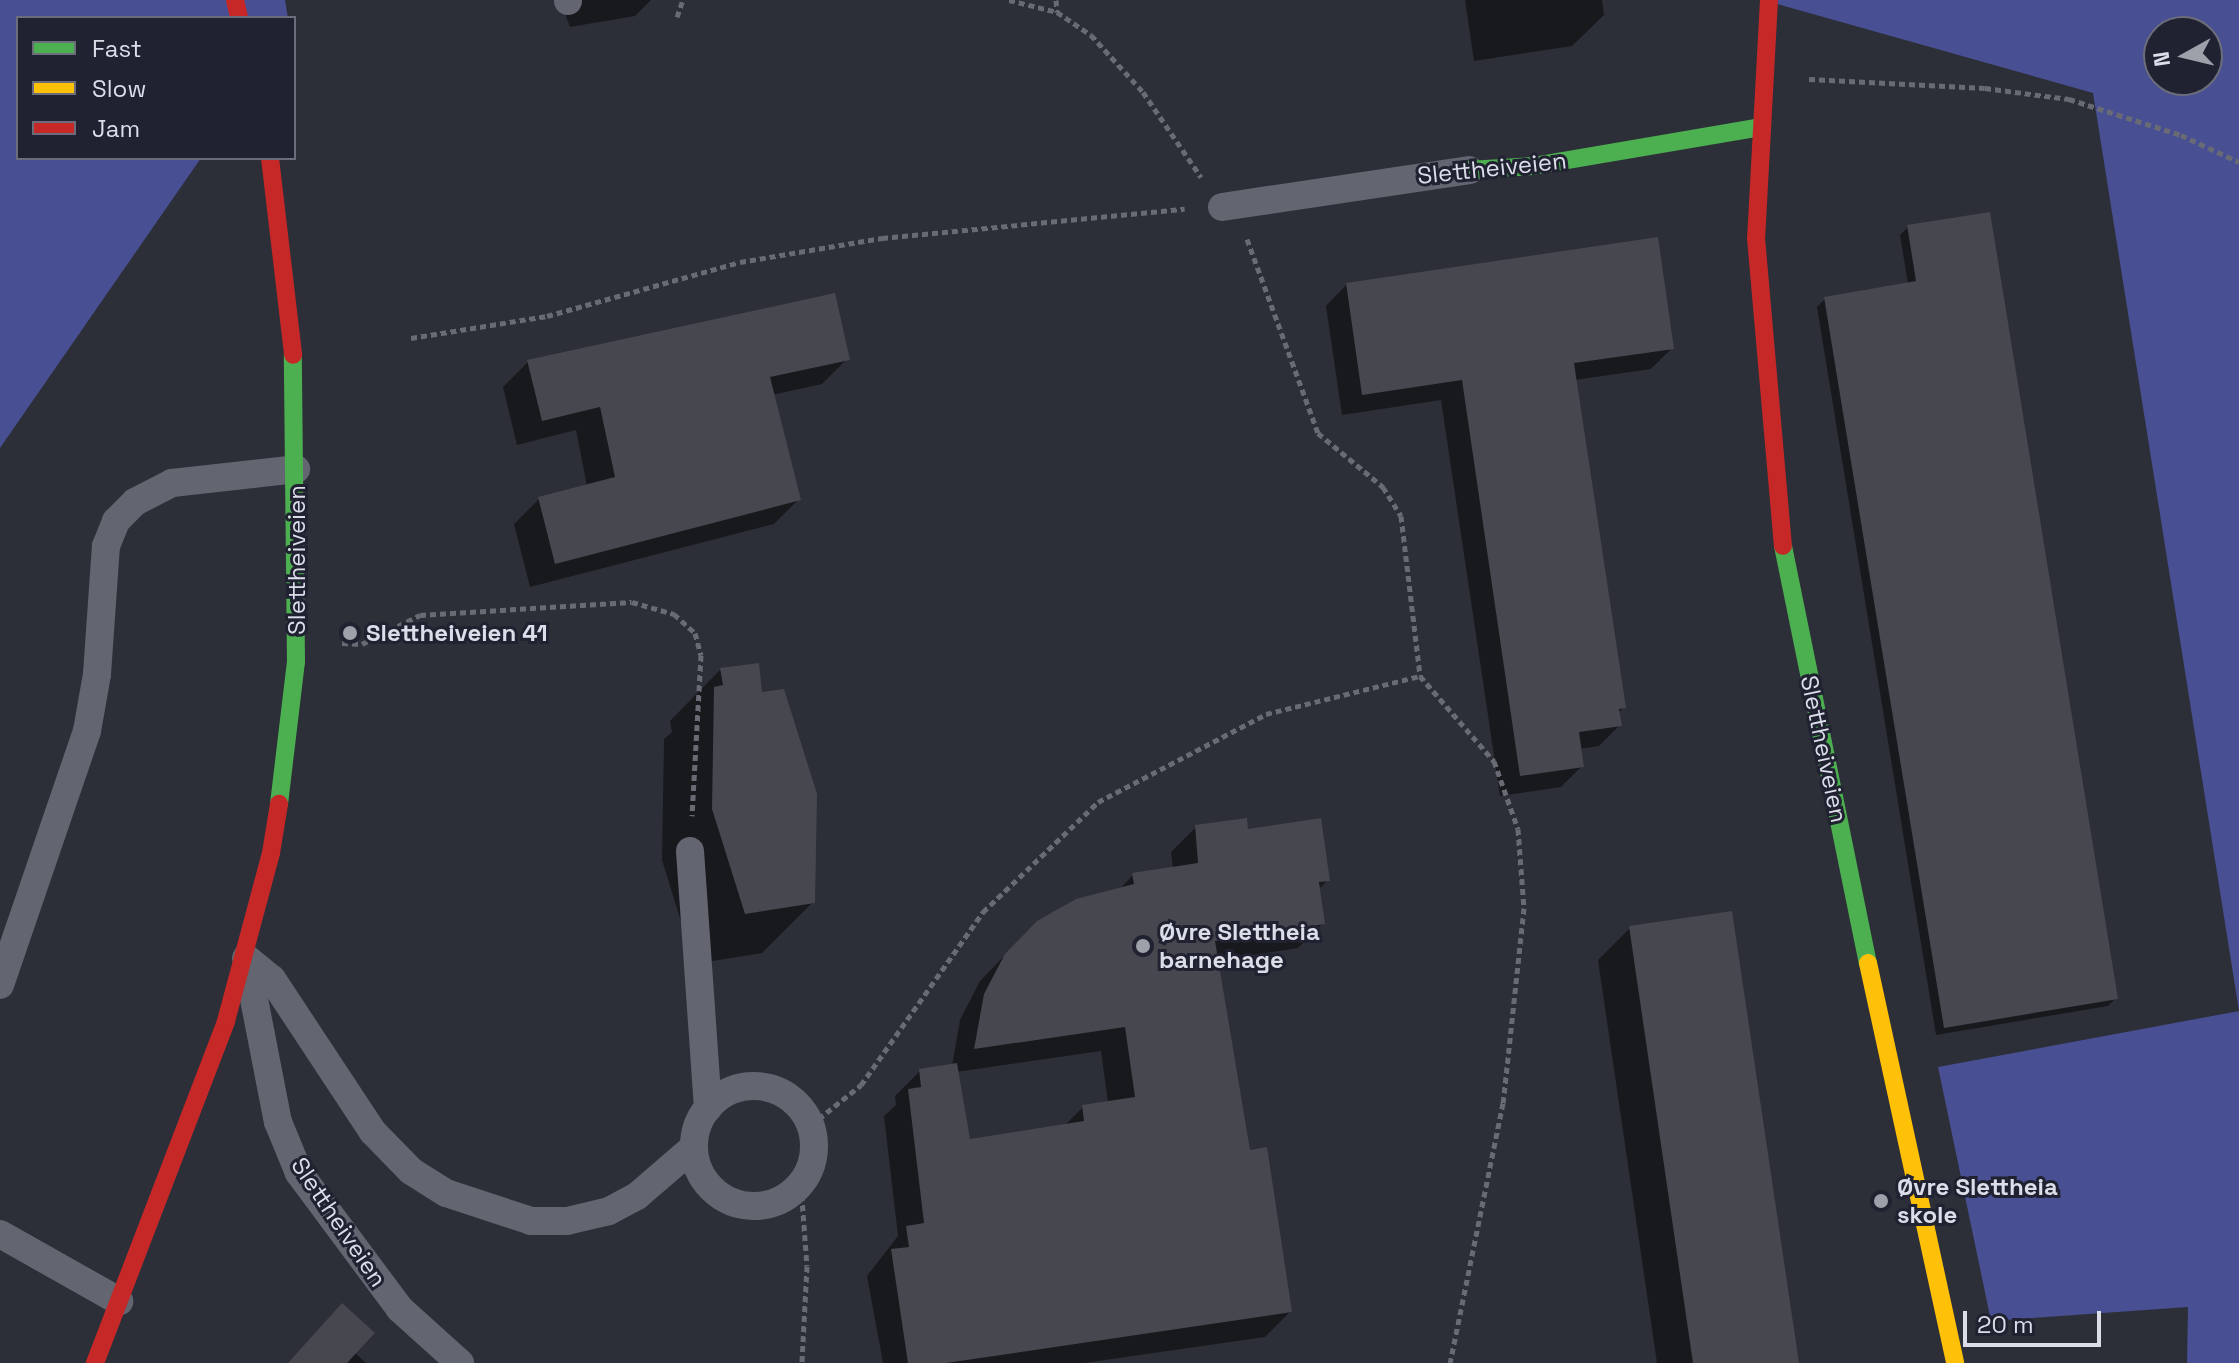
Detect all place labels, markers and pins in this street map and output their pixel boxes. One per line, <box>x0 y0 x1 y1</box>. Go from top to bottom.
place label: Slettheiveien 41 <box>366 619 548 647</box>
marker: Slettheiveien 41 <box>341 624 359 642</box>
place label: Øvre Slettheia barnehage <box>1159 918 1320 974</box>
marker: Øvre Slettheia barnehage <box>1134 937 1152 955</box>
place label: Øvre Slettheia skole <box>1897 1173 2058 1229</box>
marker: Øvre Slettheia skole <box>1872 1192 1890 1210</box>

